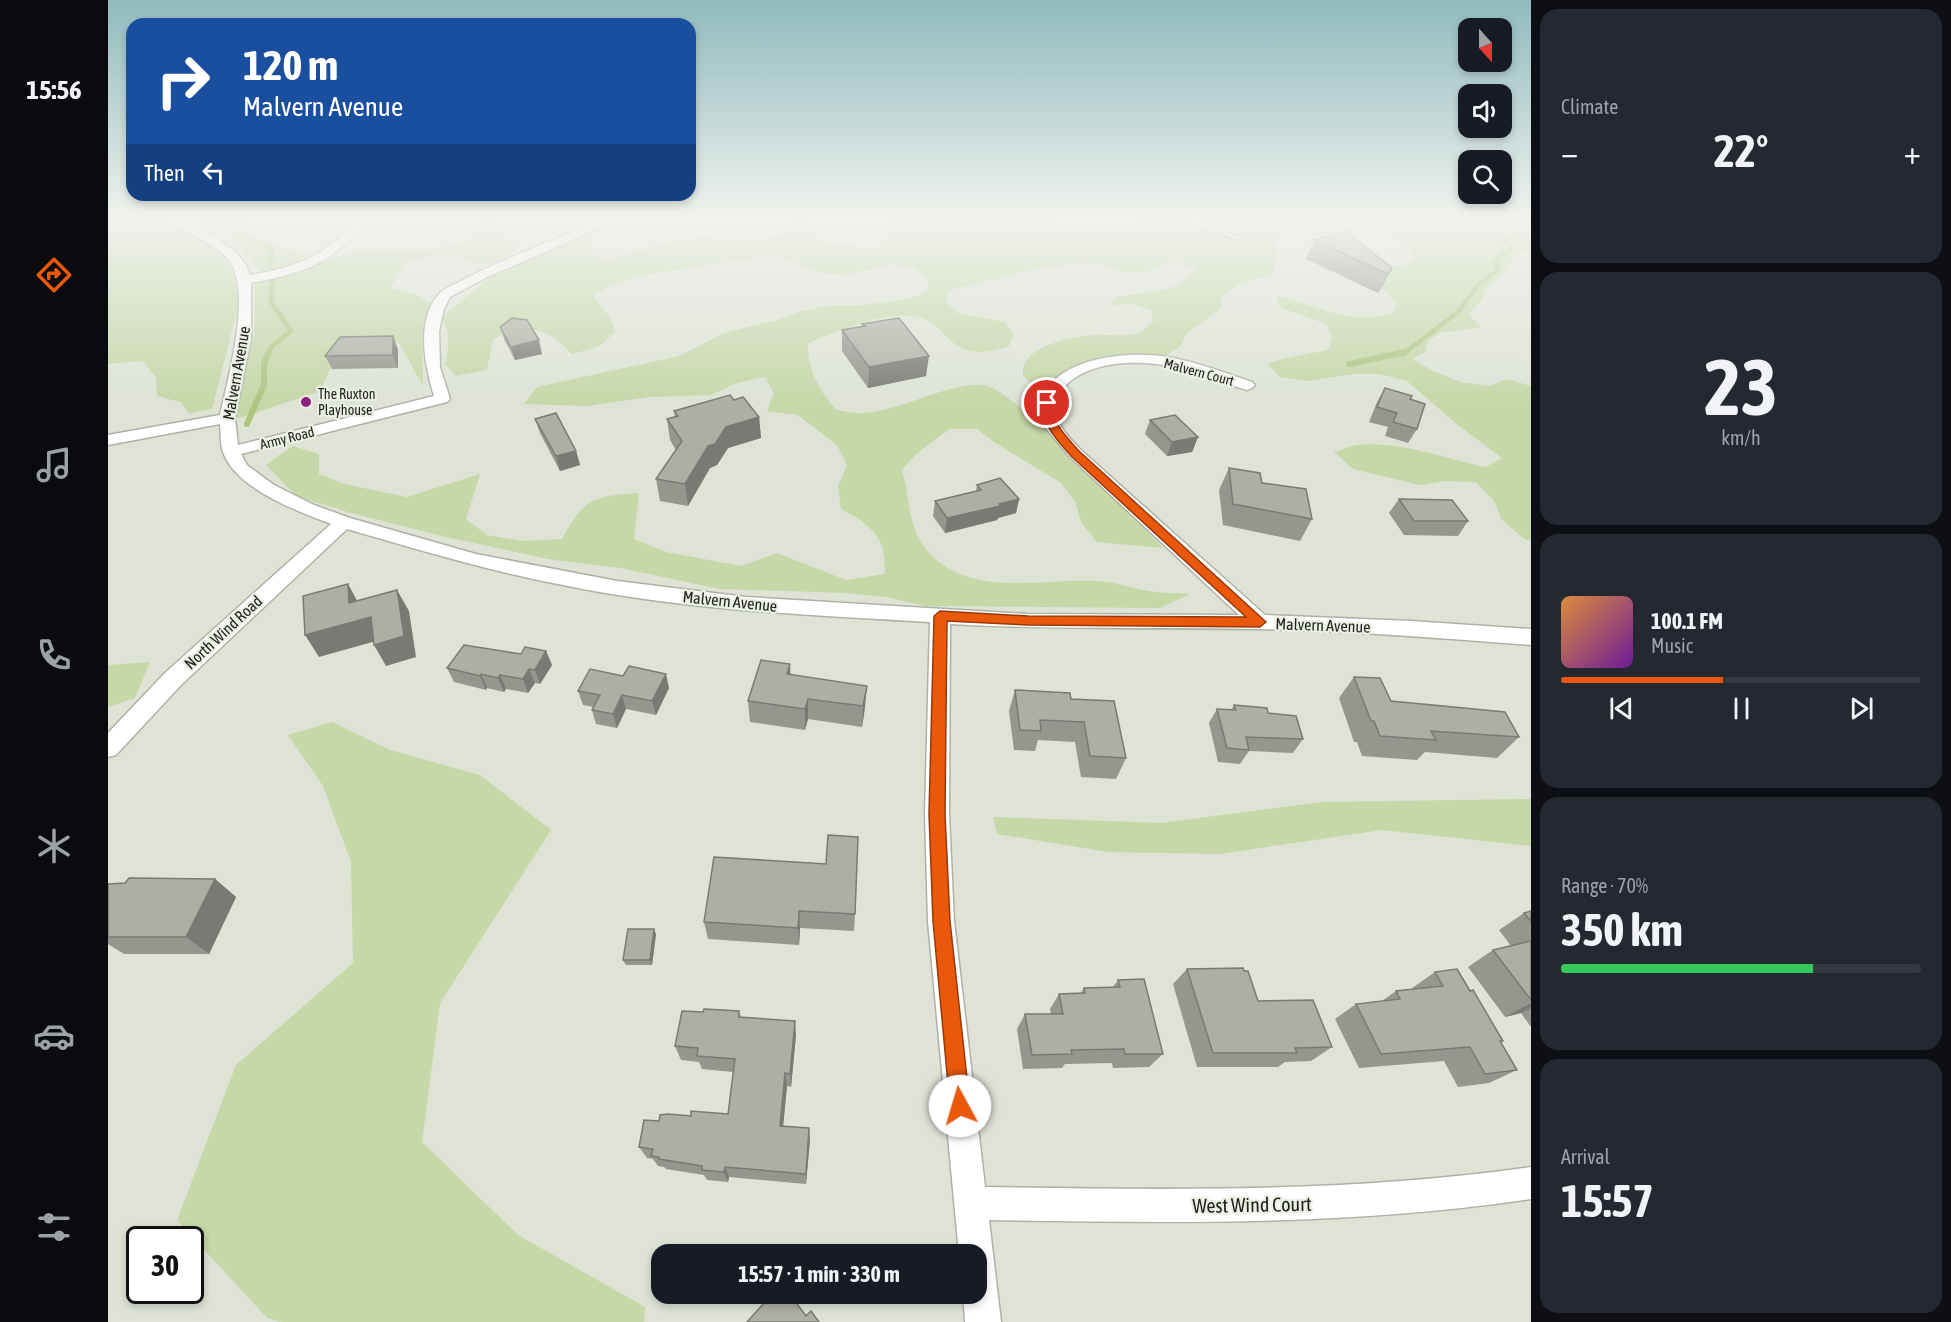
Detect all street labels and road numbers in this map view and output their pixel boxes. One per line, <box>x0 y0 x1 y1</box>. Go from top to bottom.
street label: Malvern Avenue <box>219 325 253 421</box>
street label: Malvern Court <box>1162 355 1236 389</box>
street label: Army Road <box>258 424 316 452</box>
street label: Malvern Avenue <box>682 587 778 615</box>
street label: North Wind Road <box>180 592 266 672</box>
street label: Malvern Avenue <box>1275 614 1371 636</box>
street label: West Wind Court <box>1192 1192 1312 1217</box>

